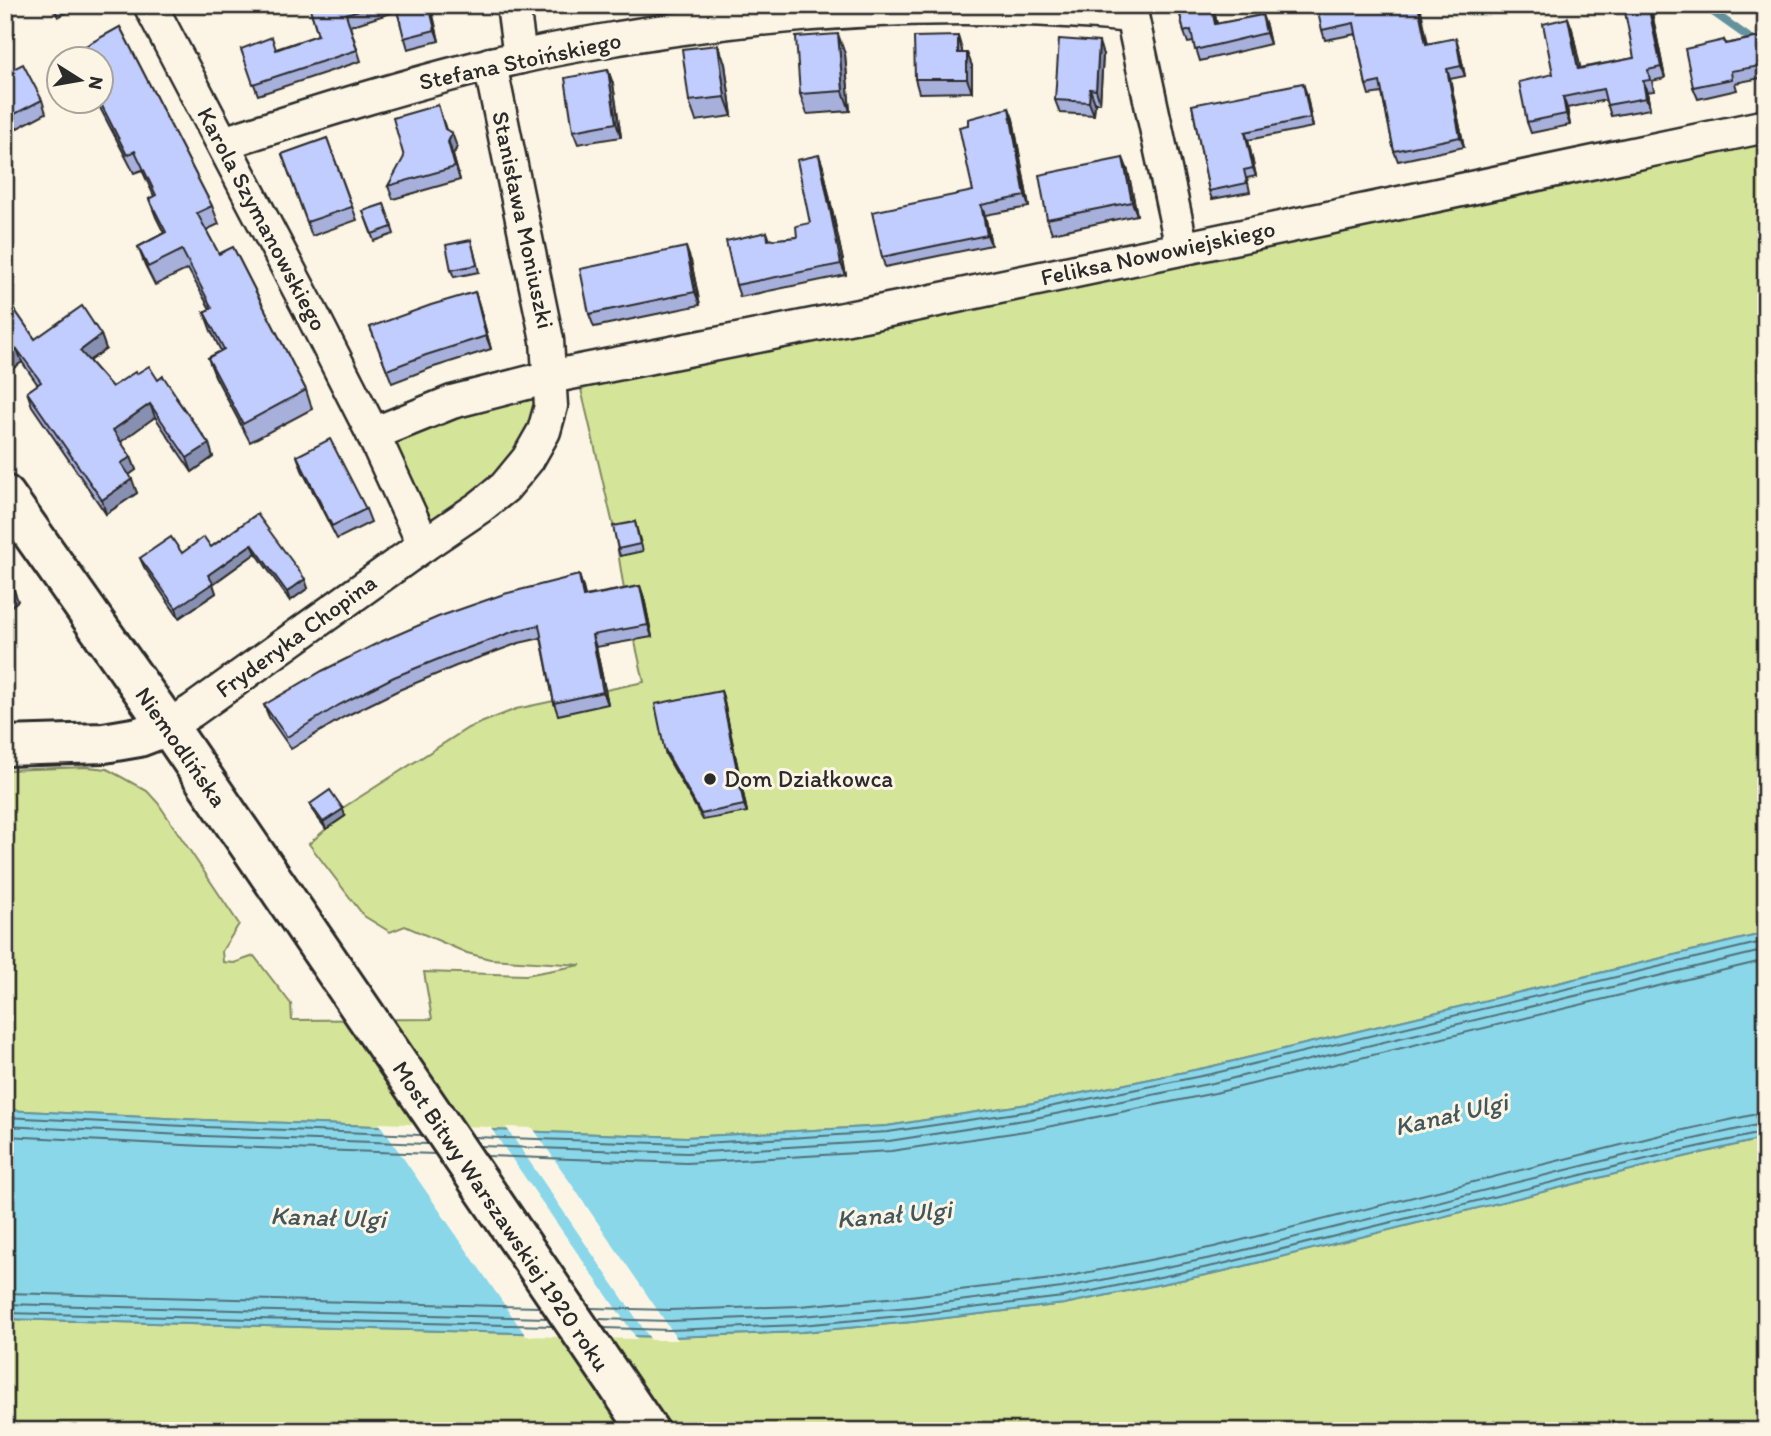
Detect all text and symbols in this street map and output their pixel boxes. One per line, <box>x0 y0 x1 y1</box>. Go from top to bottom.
street label: Stefana Stoińskiego <box>416 25 624 96</box>
north arrow <box>46 46 116 116</box>
text: N <box>84 75 109 92</box>
street label: Karola Szymanowskiego <box>191 102 334 336</box>
street label: Stanisława Moniuszki <box>486 108 561 331</box>
street label: Feliksa Nowowiejskiego <box>1038 213 1278 292</box>
street label: Fryderyka Chopina <box>210 567 382 704</box>
street label: Niemodlińska <box>129 681 234 813</box>
place label: Dom Działkowca <box>724 764 893 793</box>
marker: Dom Działkowca <box>702 771 718 787</box>
street label: Most Bitwy Warszawskiej 1920 roku <box>386 1055 616 1376</box>
water label: Kanał Ulgi <box>1391 1085 1513 1143</box>
water label: Kanał Ulgi <box>835 1193 955 1235</box>
water label: Kanał Ulgi <box>270 1199 389 1235</box>

